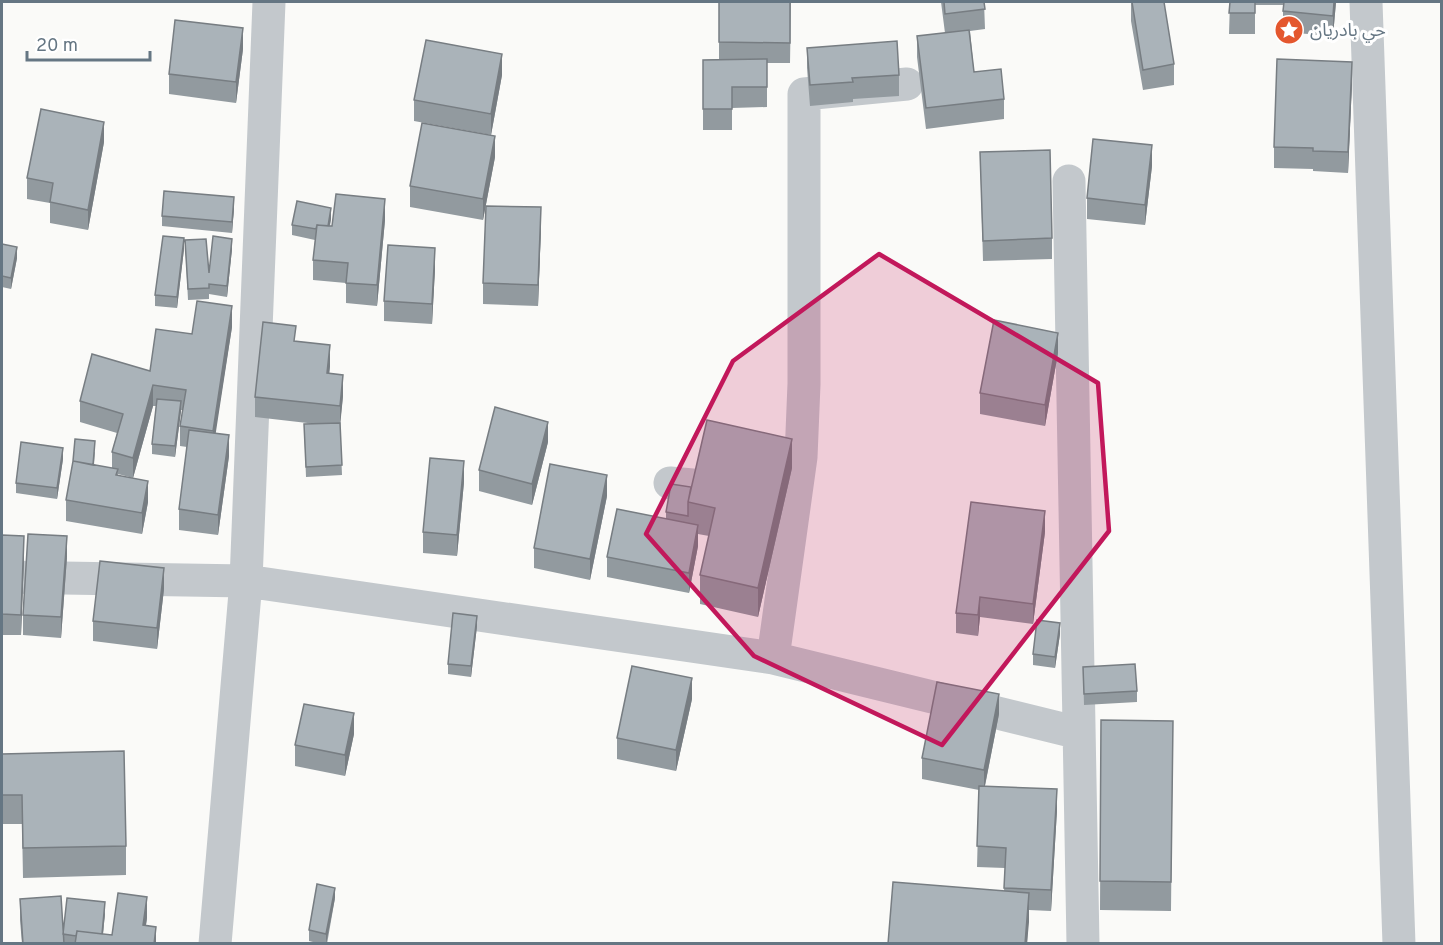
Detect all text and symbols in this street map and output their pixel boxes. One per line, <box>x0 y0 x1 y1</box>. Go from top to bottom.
place icon: حي بادريان <box>1273 14 1305 46</box>
place label: حي بادريان <box>1310 20 1386 43</box>
scale bar <box>27 24 150 62</box>
text: 20 m <box>36 35 78 58</box>

